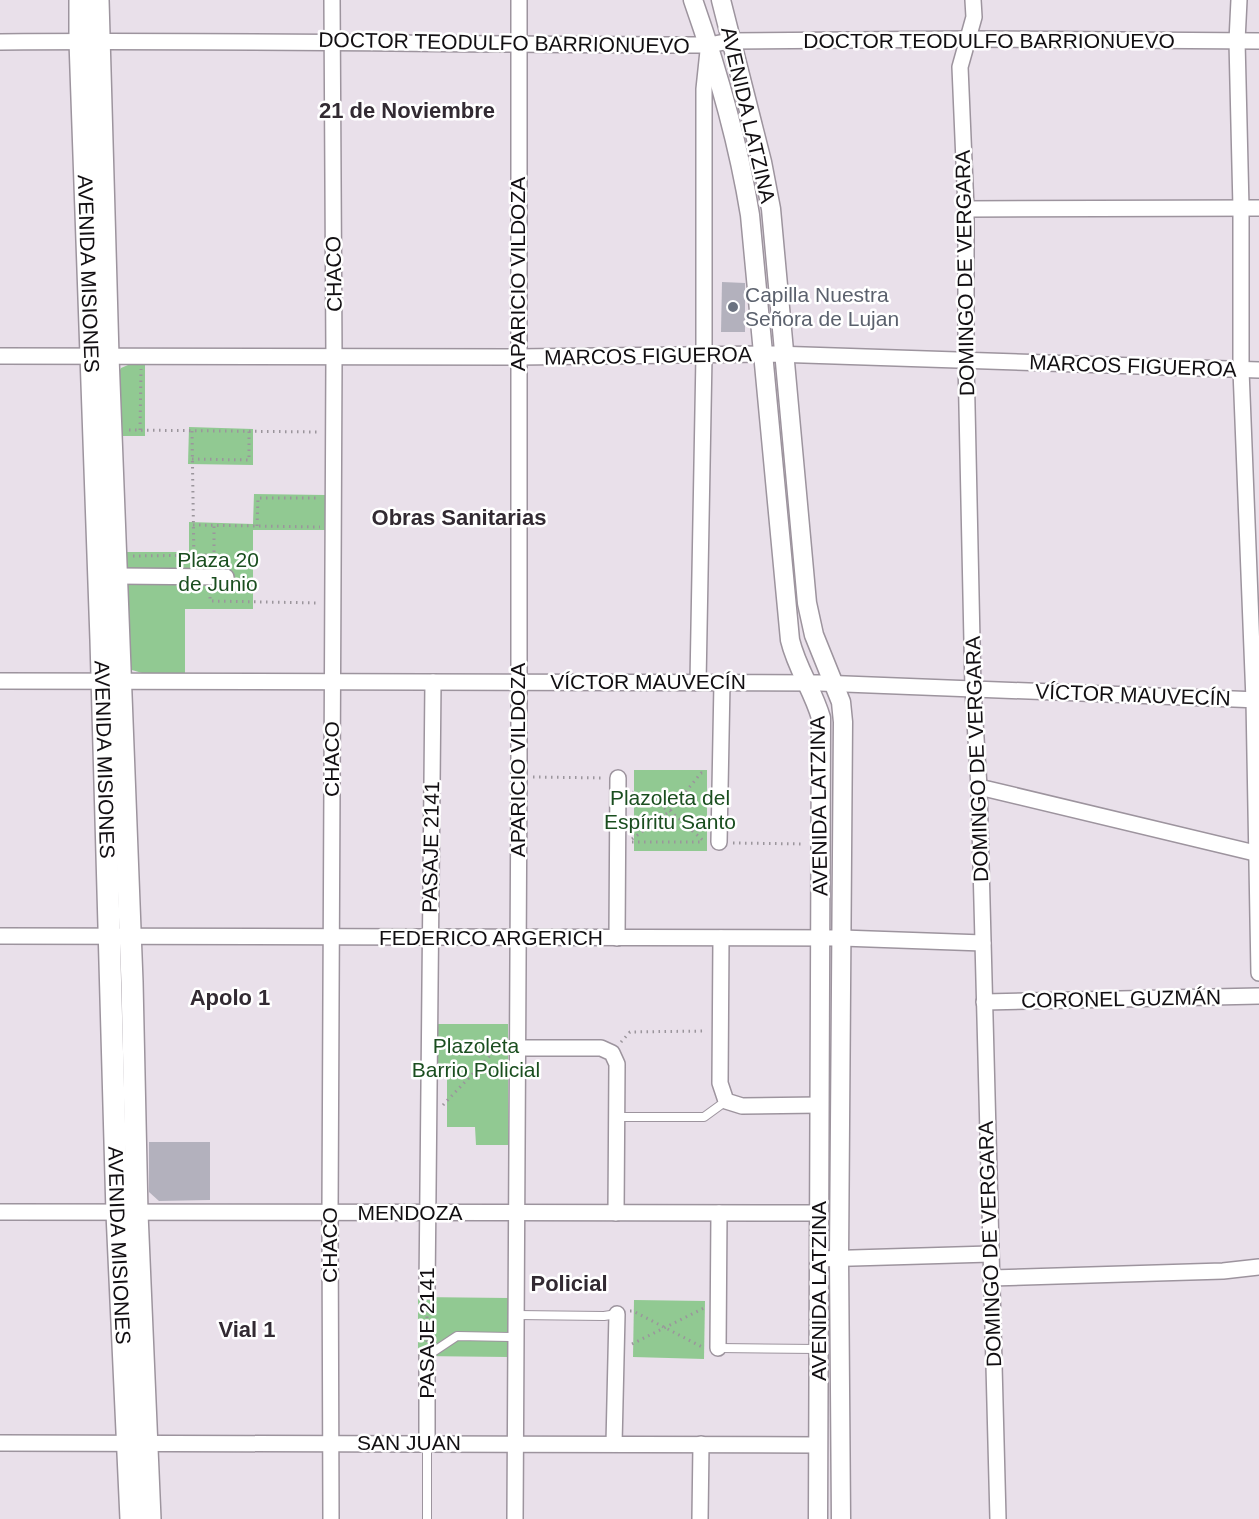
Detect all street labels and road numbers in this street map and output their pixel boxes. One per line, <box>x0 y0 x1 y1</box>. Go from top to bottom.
street label: AVENIDA LATZINA <box>717 25 780 205</box>
street label: DOCTOR TEODULFO BARRIONUEVO <box>318 28 690 57</box>
street label: DOCTOR TEODULFO BARRIONUEVO <box>803 29 1175 52</box>
street label: DOMINGO DE VERGARA <box>951 150 978 396</box>
street label: AVENIDA MISIONES <box>74 174 104 373</box>
street label: APARICIO VILDOZA <box>506 177 529 371</box>
street label: CHACO <box>321 236 346 312</box>
street label: MARCOS FIGUEROA <box>544 342 752 369</box>
street label: MARCOS FIGUEROA <box>1029 350 1237 381</box>
street label: DOMINGO DE VERGARA <box>961 636 992 882</box>
street label: AVENIDA MISIONES <box>91 660 119 859</box>
street label: APARICIO VILDOZA <box>506 663 529 857</box>
street label: VÍCTOR MAUVECÍN <box>550 670 746 693</box>
street label: VÍCTOR MAUVECÍN <box>1035 680 1231 709</box>
street label: AVENIDA LATZINA <box>805 716 832 896</box>
street label: CHACO <box>320 721 343 797</box>
street label: PASAJE 2141 <box>418 781 443 913</box>
street label: FEDERICO ARGERICH <box>379 926 603 949</box>
street label: CORONEL GUZMÁN <box>1021 985 1221 1012</box>
street label: DOMINGO DE VERGARA <box>974 1121 1005 1367</box>
street label: AVENIDA MISIONES <box>104 1146 135 1345</box>
street label: MENDOZA <box>358 1201 463 1224</box>
street label: AVENIDA LATZINA <box>807 1201 830 1381</box>
street label: CHACO <box>318 1207 341 1283</box>
street label: PASAJE 2141 <box>415 1267 438 1399</box>
street label: SAN JUAN <box>357 1431 461 1454</box>

